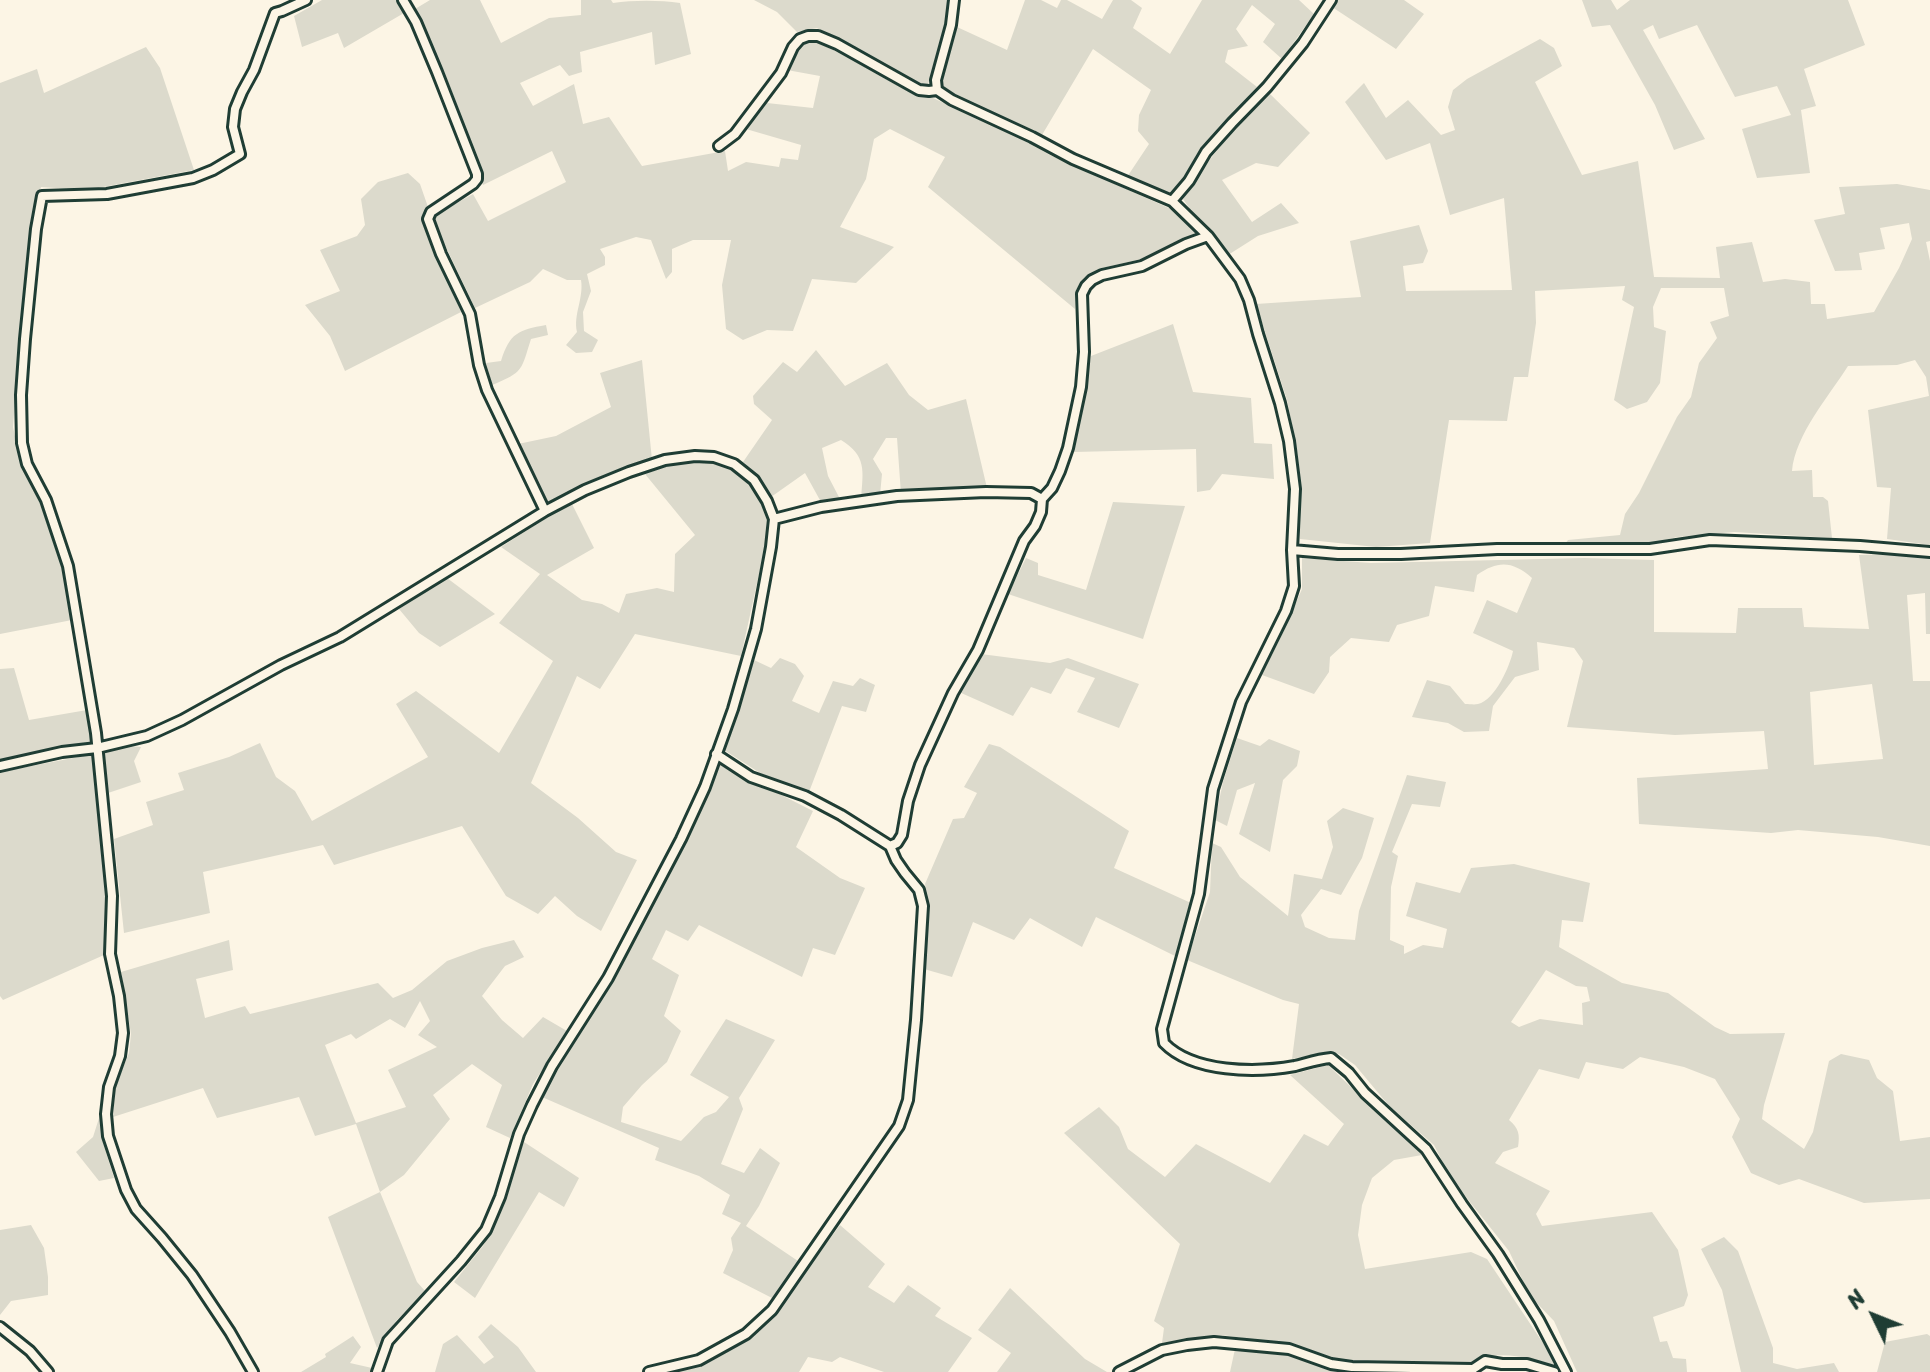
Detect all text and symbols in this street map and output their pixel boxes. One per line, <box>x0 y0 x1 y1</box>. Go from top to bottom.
north arrow <box>1834 1276 1914 1356</box>
text: N <box>1837 1280 1876 1318</box>

